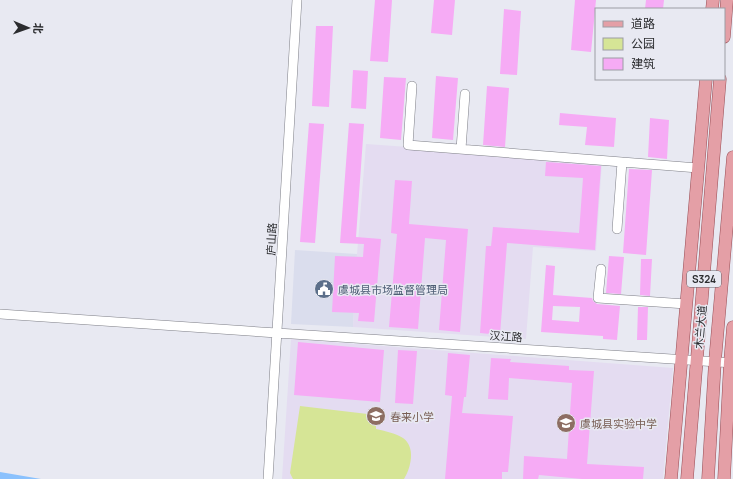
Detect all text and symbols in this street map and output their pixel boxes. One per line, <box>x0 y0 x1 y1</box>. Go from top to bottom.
north arrow <box>8 8 48 48</box>
legend <box>595 8 725 80</box>
text: 道路 <box>631 15 655 32</box>
text: 北 <box>31 23 46 34</box>
text: 公园 <box>631 35 655 52</box>
text: 建筑 <box>631 55 655 72</box>
street label: 庐山路 <box>263 222 279 256</box>
road number: S324 <box>687 271 721 287</box>
public building icon: 虞城县市场监督管理局 <box>313 278 335 300</box>
place label: 虞城县市场监督管理局 <box>338 282 448 297</box>
street label: 木兰大道 <box>691 304 709 350</box>
street label: 汉江路 <box>489 327 523 345</box>
school or university icon: 春来小学 <box>365 405 387 427</box>
place label: 春来小学 <box>390 409 434 424</box>
school or university icon: 虞城县实验中学 <box>555 412 577 434</box>
place label: 虞城县实验中学 <box>580 416 657 431</box>

